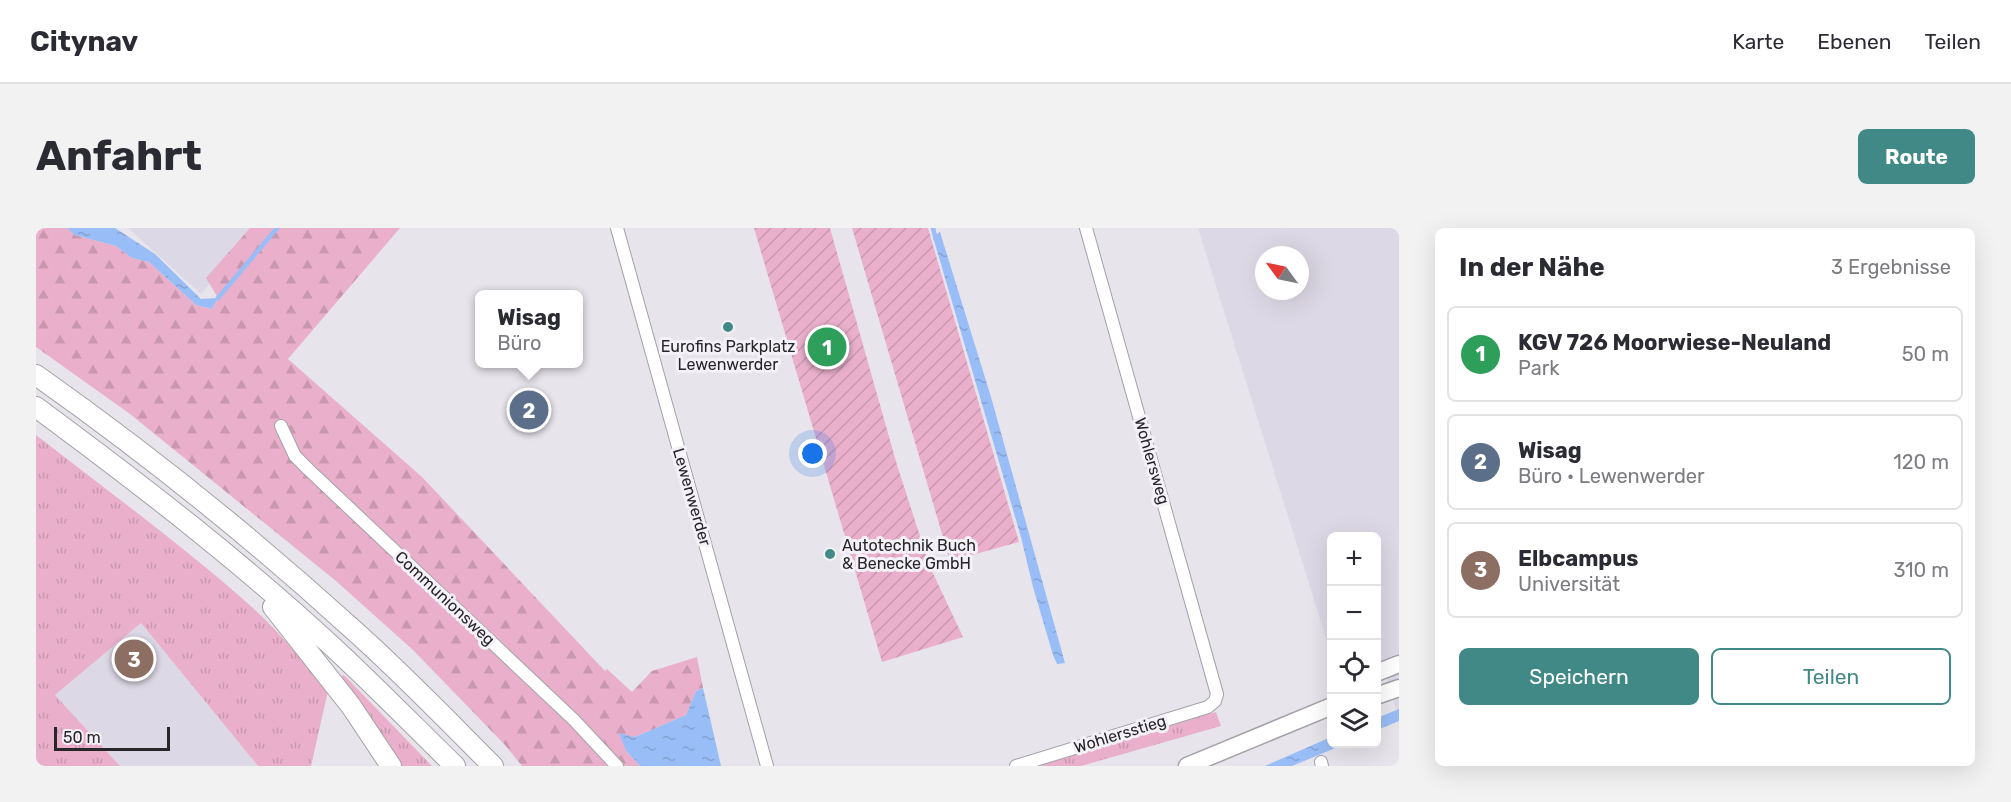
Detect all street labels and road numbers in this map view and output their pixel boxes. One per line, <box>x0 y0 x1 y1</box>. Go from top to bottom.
street label: Wohlersweg <box>1131 415 1173 507</box>
street label: Lewenwerder <box>669 446 715 548</box>
street label: Communionsweg <box>391 547 499 649</box>
street label: Wohlersstieg <box>1072 711 1168 757</box>

